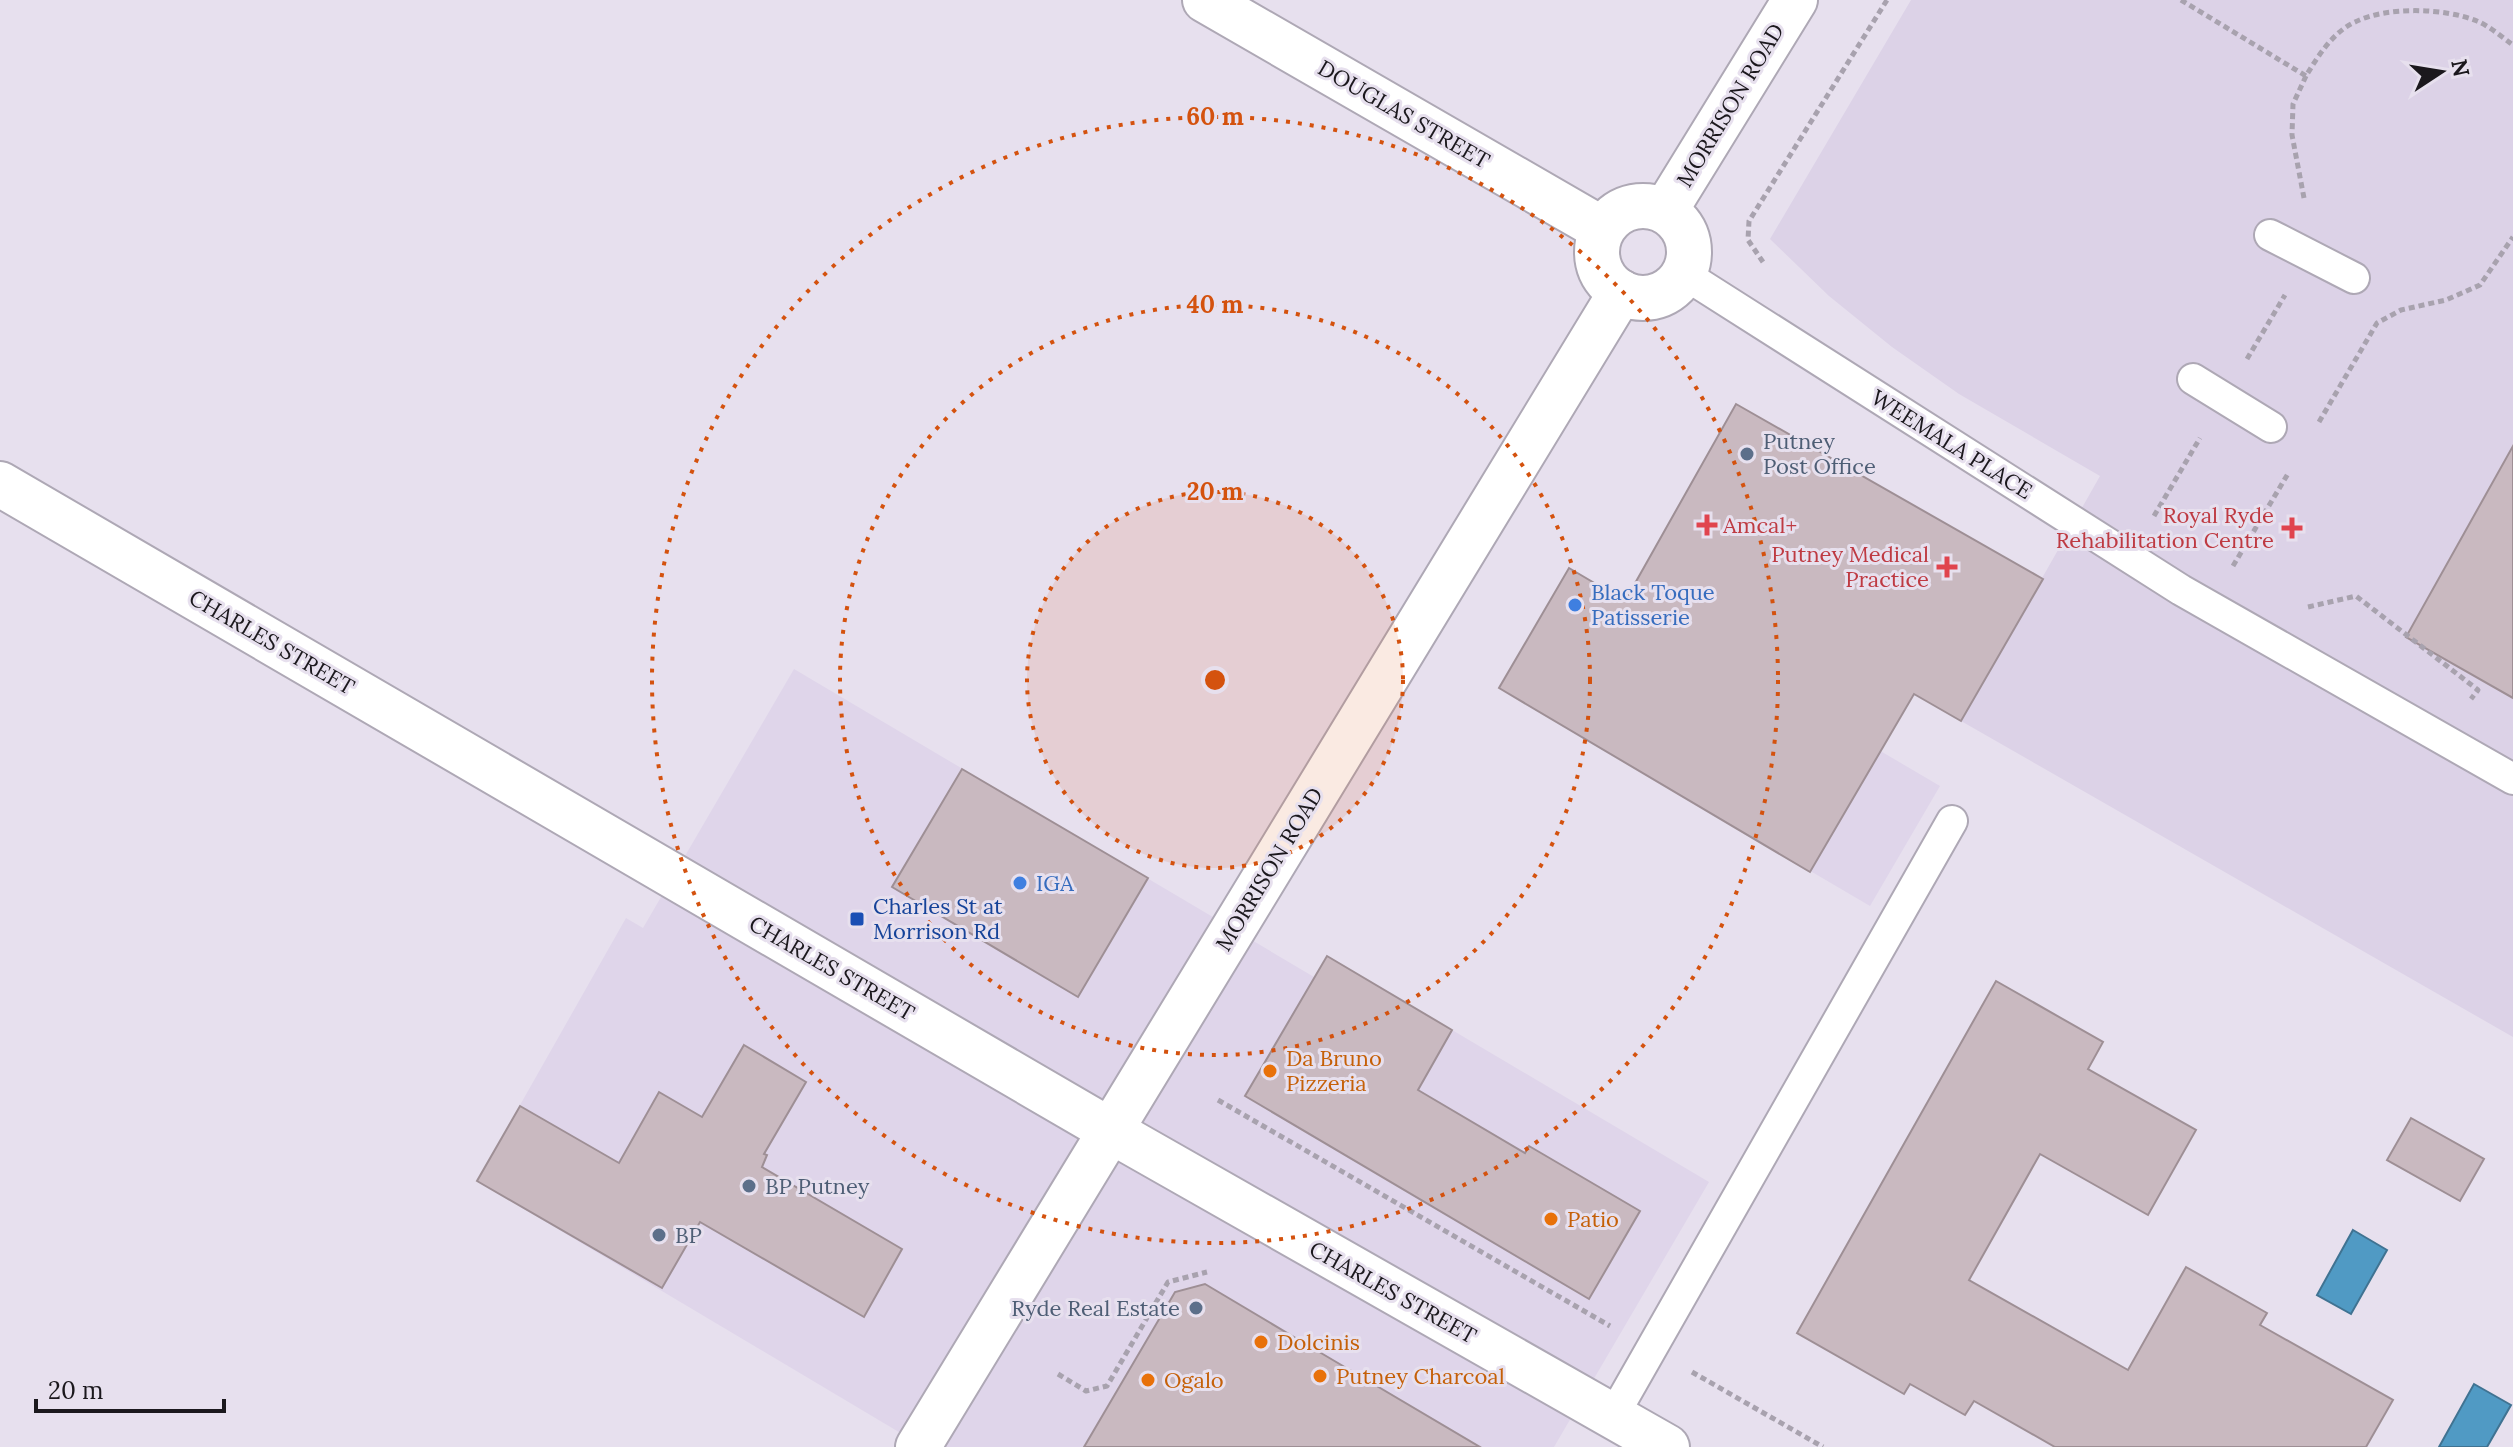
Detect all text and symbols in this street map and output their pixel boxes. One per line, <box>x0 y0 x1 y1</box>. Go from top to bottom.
street label: MORRISON ROAD <box>1670 18 1790 192</box>
north arrow <box>2401 32 2481 112</box>
street label: DOUGLAS STREET <box>1313 53 1495 175</box>
text: N <box>2445 57 2476 79</box>
text: 60 m <box>1186 101 1244 132</box>
text: 40 m <box>1187 289 1243 320</box>
street label: WEEMALA PLACE <box>1866 383 2038 505</box>
place label: Putney Post Office <box>1763 427 1876 480</box>
marker: Putney Post Office <box>1738 445 1756 463</box>
text: 20 m <box>1187 476 1243 507</box>
place label: Royal Ryde Rehabilitation Centre <box>2056 501 2274 554</box>
place label: Amcal+ <box>1722 511 1797 539</box>
marker: Amcal+ <box>1698 516 1716 534</box>
marker: Royal Ryde Rehabilitation Centre <box>2281 517 2303 539</box>
place label: Putney Medical Practice <box>1771 540 1929 593</box>
marker: Putney Medical Practice <box>1936 556 1958 578</box>
place label: Black Toque Patisserie <box>1591 578 1715 631</box>
street label: CHARLES STREET <box>184 583 360 701</box>
marker: Black Toque Patisserie <box>1566 596 1584 614</box>
centre of rings <box>1201 666 1229 694</box>
street label: MORRISON ROAD <box>1209 782 1329 956</box>
place label: IGA <box>1036 869 1075 897</box>
marker: IGA <box>1011 874 1029 892</box>
place label: Charles St at Morrison Rd <box>873 892 1003 945</box>
street label: CHARLES STREET <box>744 909 920 1027</box>
marker: Charles St at Morrison Rd <box>848 910 866 928</box>
place label: Da Bruno Pizzeria <box>1286 1044 1382 1097</box>
marker: Da Bruno Pizzeria <box>1261 1062 1279 1080</box>
place label: BP Putney <box>765 1172 870 1200</box>
marker: BP Putney <box>740 1177 758 1195</box>
place label: Patio <box>1567 1205 1619 1233</box>
marker: Patio <box>1542 1210 1560 1228</box>
place label: BP <box>675 1221 702 1249</box>
marker: BP <box>650 1226 668 1244</box>
street label: CHARLES STREET <box>1305 1235 1481 1349</box>
place label: Ryde Real Estate <box>1011 1294 1180 1322</box>
marker: Ryde Real Estate <box>1187 1299 1205 1317</box>
place label: Dolcinis <box>1277 1328 1360 1356</box>
marker: Dolcinis <box>1252 1333 1270 1351</box>
place label: Putney Charcoal <box>1336 1362 1505 1390</box>
scale bar <box>36 1363 224 1413</box>
place label: Ogalo <box>1164 1366 1224 1394</box>
marker: Putney Charcoal <box>1311 1367 1329 1385</box>
marker: Ogalo <box>1139 1371 1157 1389</box>
text: 20 m <box>48 1375 104 1406</box>

